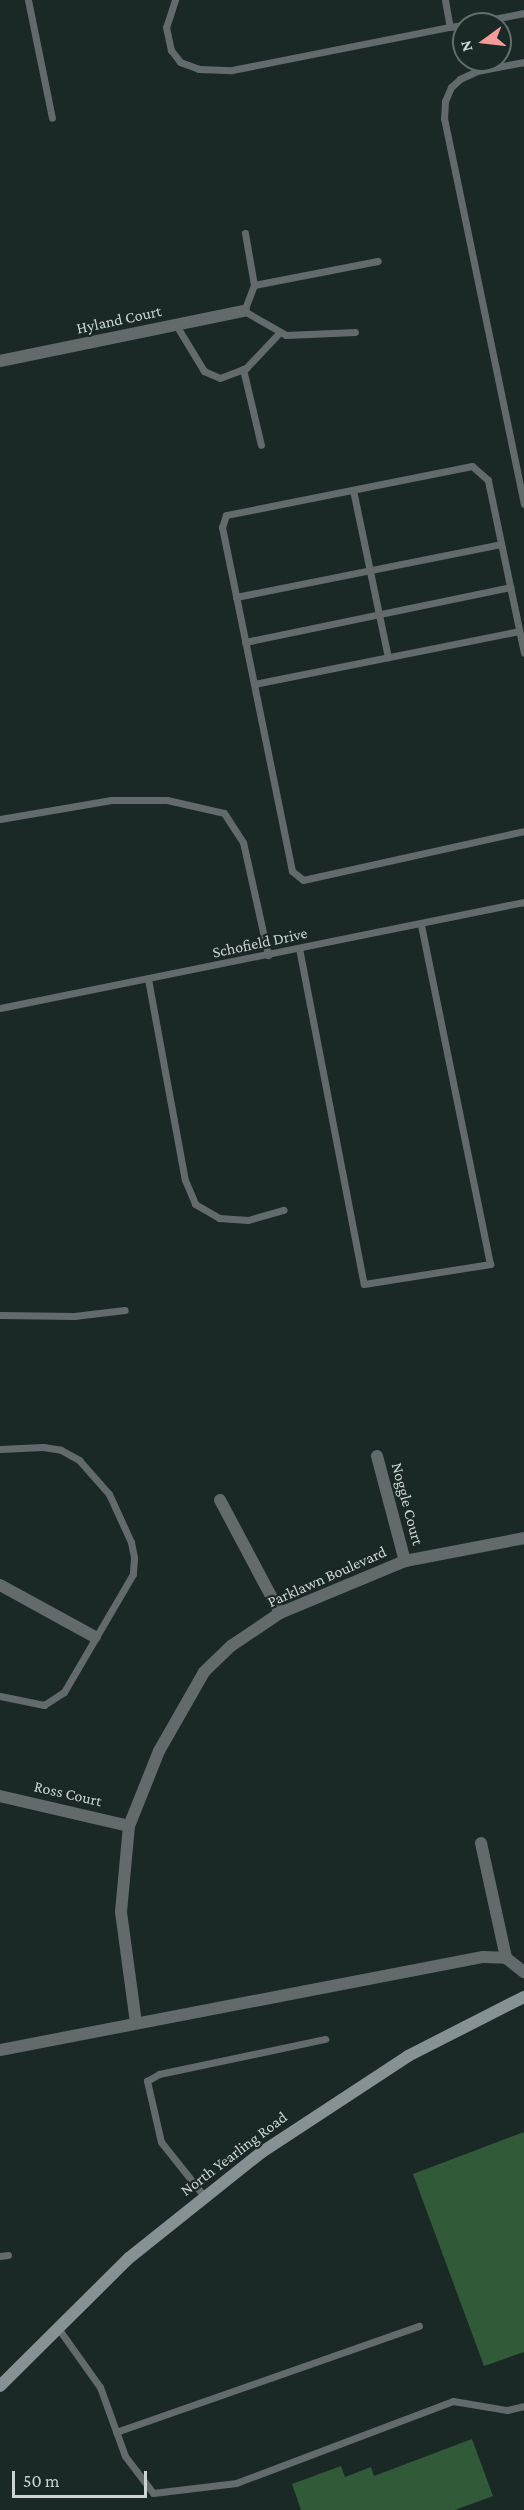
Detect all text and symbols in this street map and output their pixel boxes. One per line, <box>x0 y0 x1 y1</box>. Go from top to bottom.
north arrow <box>452 12 512 72</box>
text: N <box>456 39 476 54</box>
street label: Hyland Court <box>75 302 163 338</box>
street label: Schofield Drive <box>211 924 309 962</box>
street label: Noggle Court <box>387 1461 427 1547</box>
street label: Parklawn Boulevard <box>265 1542 389 1612</box>
street label: Ross Court <box>32 1777 104 1811</box>
street label: North Yearling Road <box>177 2108 291 2200</box>
scale bar <box>15 2459 150 2497</box>
text: 50 m <box>23 2471 60 2491</box>

